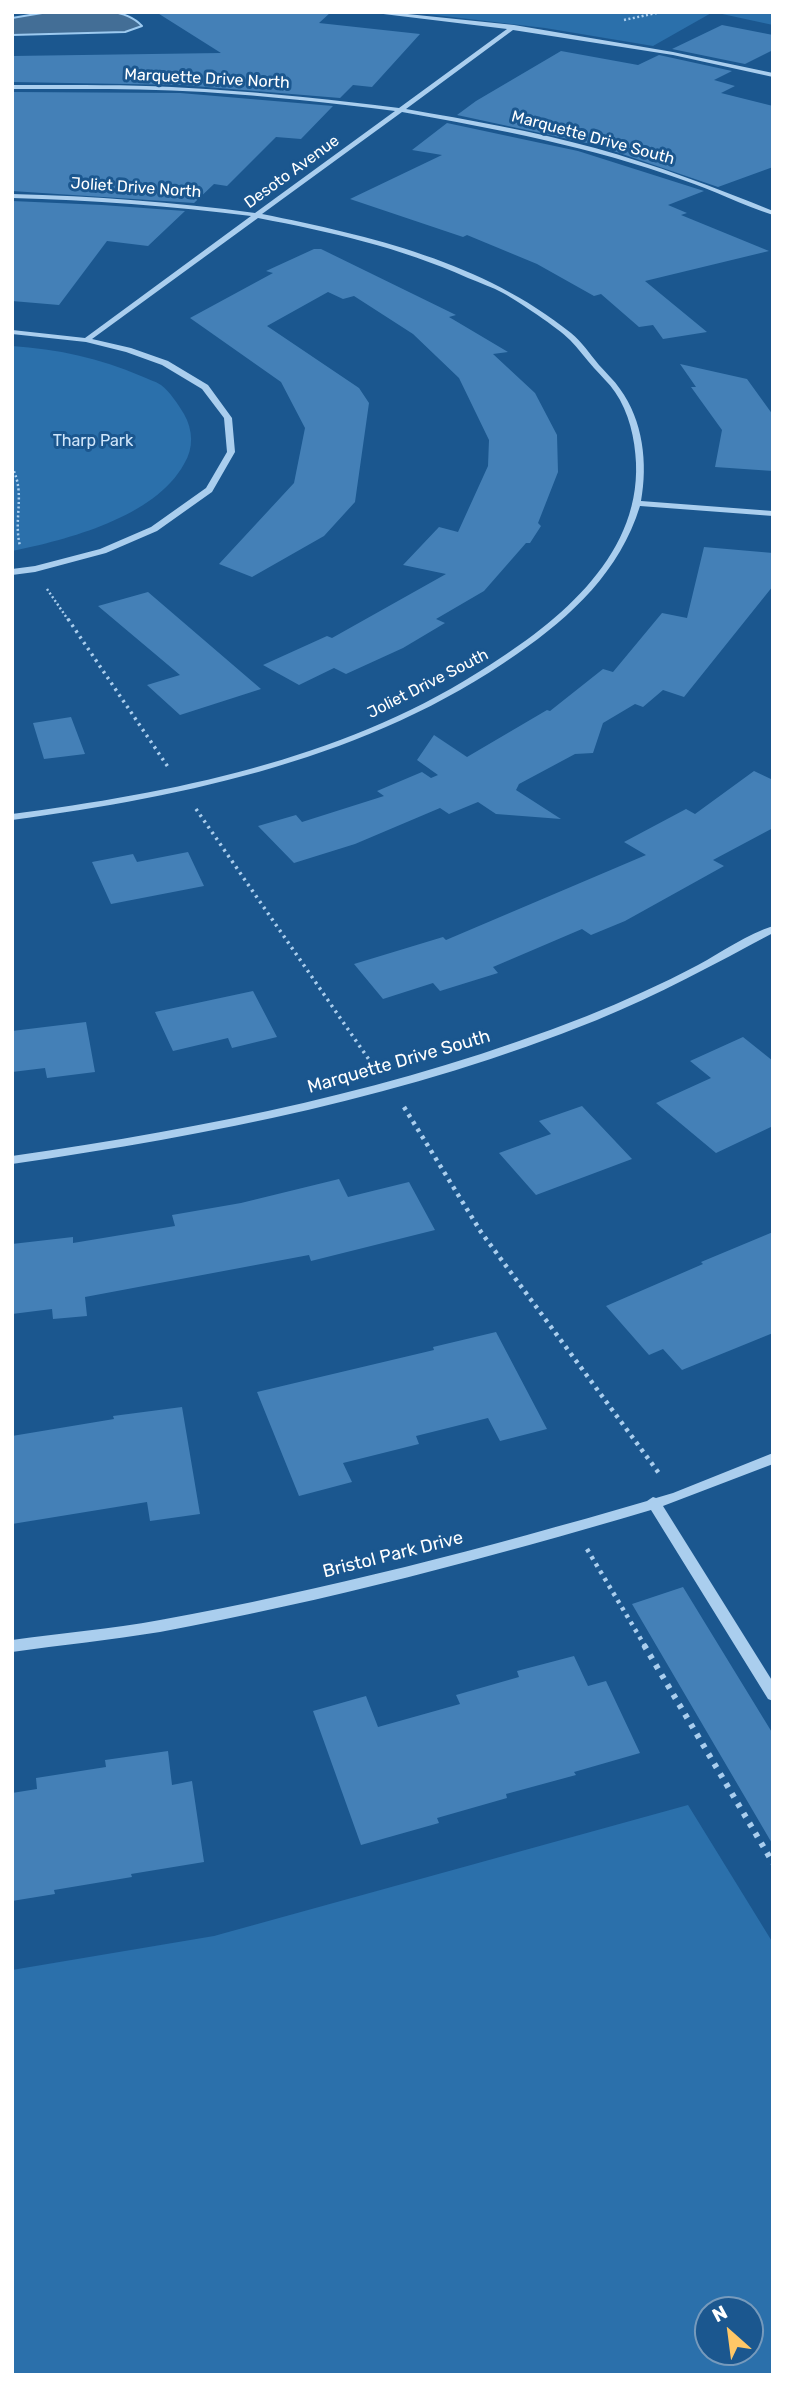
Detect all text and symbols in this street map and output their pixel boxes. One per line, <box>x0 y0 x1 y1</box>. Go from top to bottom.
street label: Marquette Drive North <box>124 65 290 93</box>
street label: Marquette Drive South <box>509 107 677 169</box>
street label: Desoto Avenue <box>241 131 343 213</box>
street label: Joliet Drive North <box>70 174 202 202</box>
park label: Tharp Park <box>53 431 133 451</box>
street label: Joliet Drive South <box>364 645 492 723</box>
street label: Marquette Drive South <box>305 1026 493 1098</box>
street label: Bristol Park Drive <box>321 1527 465 1583</box>
north arrow <box>694 2296 764 2366</box>
text: N <box>708 2300 731 2327</box>

